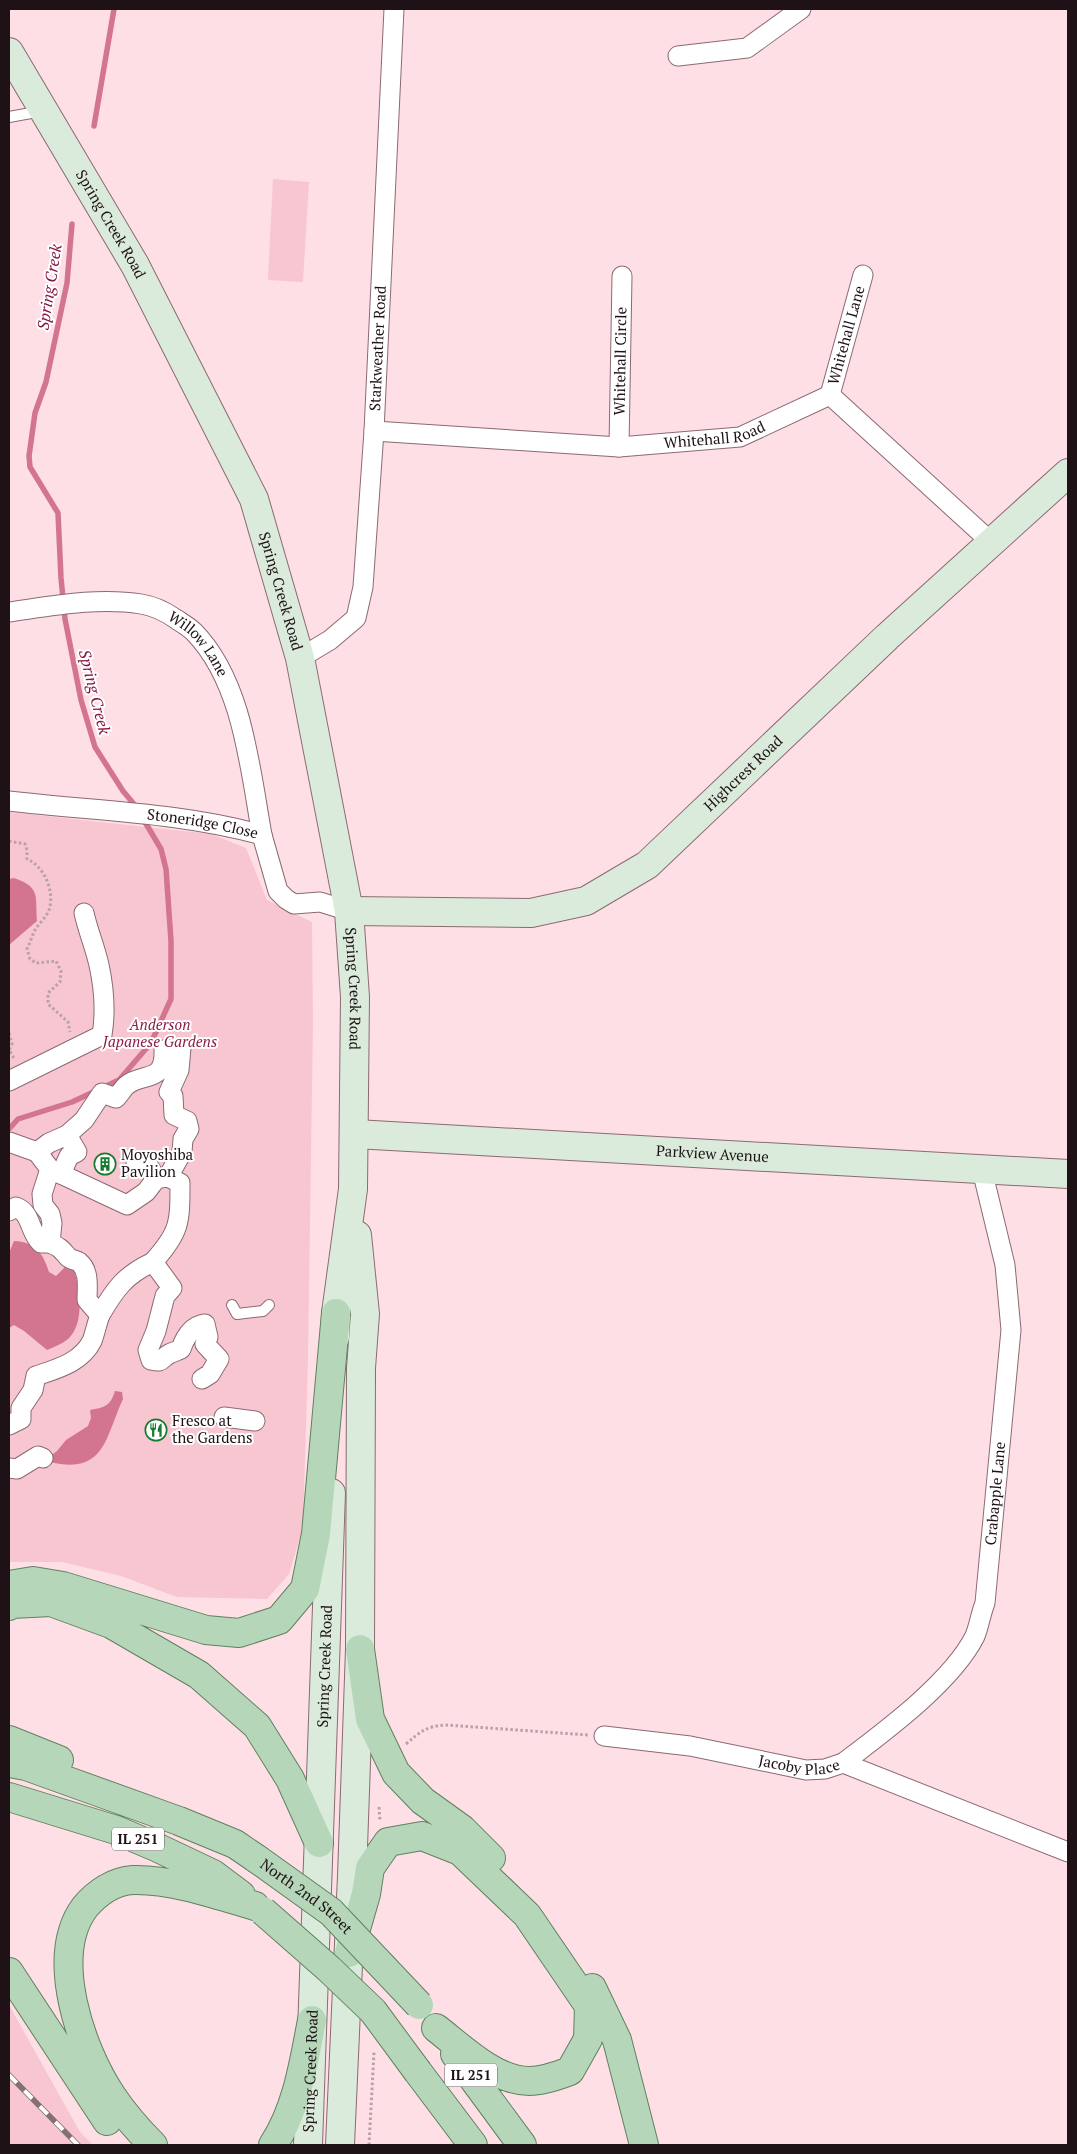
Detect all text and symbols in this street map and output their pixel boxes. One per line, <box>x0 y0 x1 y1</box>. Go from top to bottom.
street label: Spring Creek Road <box>72 166 151 281</box>
water label: Spring Creek <box>31 242 67 332</box>
street label: Whitehall Lane <box>822 283 869 387</box>
street label: Starkweather Road <box>364 285 390 411</box>
street label: Whitehall Circle <box>609 307 630 415</box>
street label: Whitehall Road <box>663 416 768 452</box>
street label: Spring Creek Road <box>255 529 308 653</box>
street label: Willow Lane <box>165 606 233 680</box>
water label: Spring Creek <box>74 647 116 737</box>
street label: Highcrest Road <box>699 731 786 815</box>
street label: Stoneridge Close <box>146 803 261 843</box>
street label: Spring Creek Road <box>341 927 366 1050</box>
park label: Anderson Japanese Gardens <box>102 1014 217 1051</box>
street label: Parkview Avenue <box>655 1140 770 1166</box>
place label: Moyoshiba Pavilion <box>121 1144 194 1181</box>
building icon: Moyoshiba Pavilion <box>93 1152 117 1176</box>
place label: Fresco at the Gardens <box>172 1410 253 1447</box>
restaurant icon: Fresco at the Gardens <box>144 1418 168 1442</box>
street label: Crabapple Lane <box>980 1441 1009 1546</box>
street label: Spring Creek Road <box>312 1605 336 1728</box>
street label: Jacoby Place <box>757 1749 842 1779</box>
road number: IL 251 <box>112 1828 164 1850</box>
street label: North 2nd Street <box>257 1854 358 1938</box>
street label: Spring Creek Road <box>297 2009 322 2133</box>
road number: IL 251 <box>445 2064 497 2086</box>

